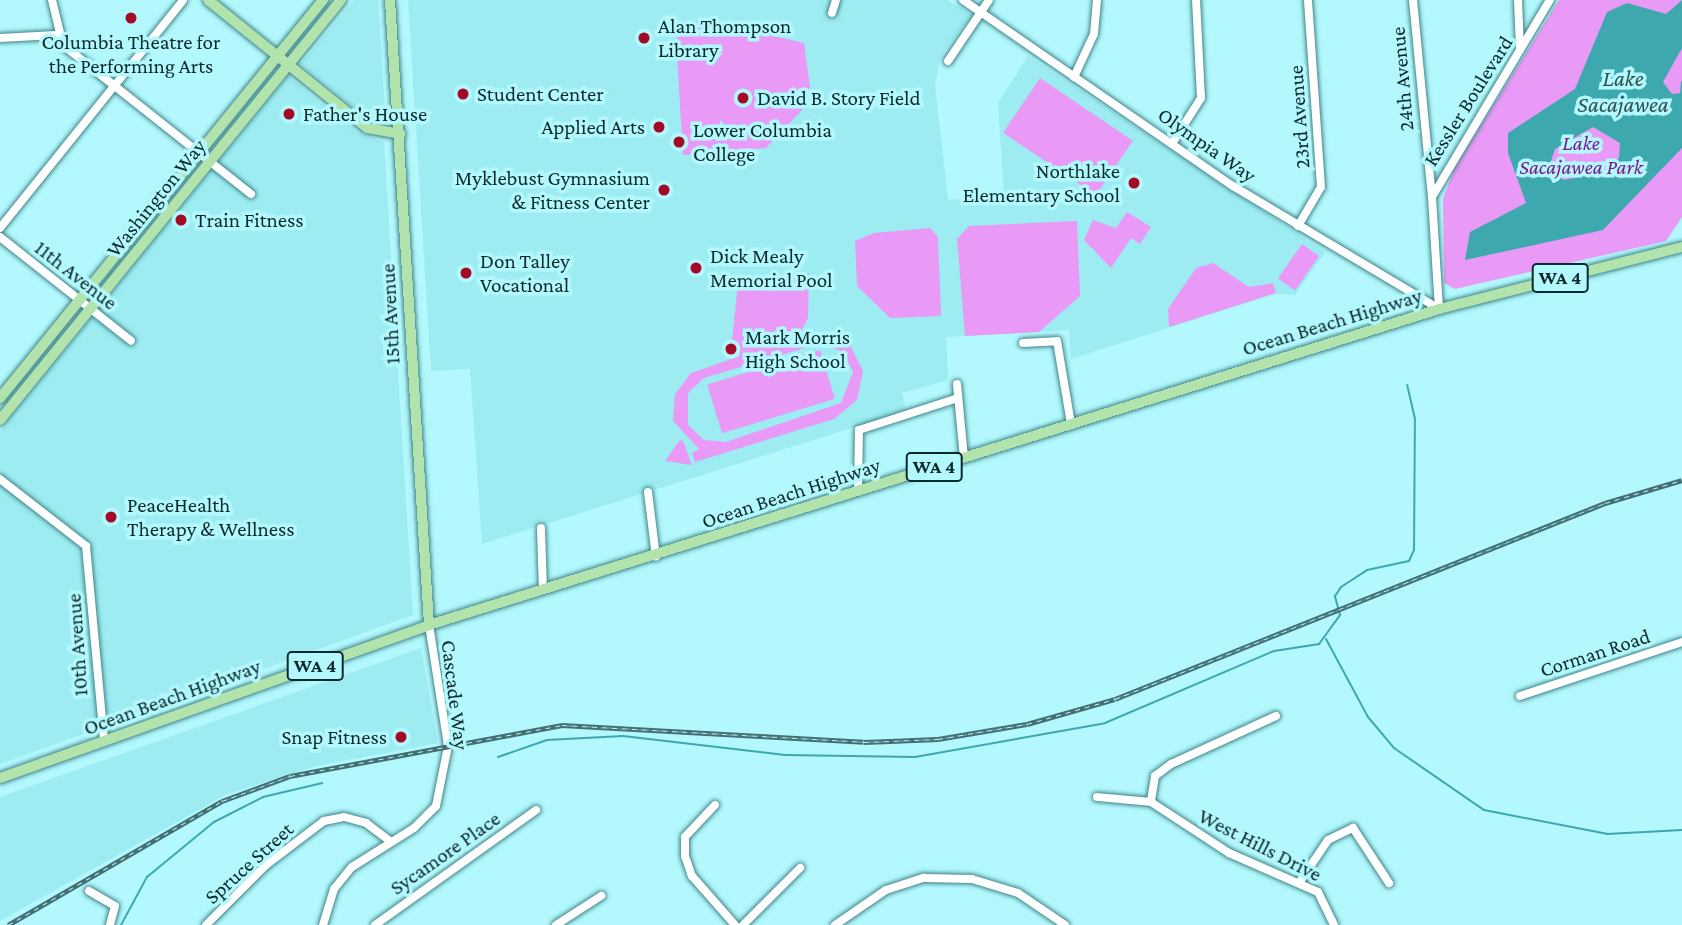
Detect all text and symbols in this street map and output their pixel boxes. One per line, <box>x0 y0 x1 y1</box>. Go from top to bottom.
marker: Columbia Theatre for the Performing Arts <box>123 10 139 26</box>
place label: Alan Thompson Library <box>658 13 791 63</box>
street label: 24th Avenue <box>1385 26 1419 132</box>
place label: Columbia Theatre for the Performing Arts <box>42 29 220 79</box>
marker: Alan Thompson Library <box>636 30 652 46</box>
street label: Kessler Boulevard <box>1418 31 1518 171</box>
street label: 23rd Avenue <box>1283 64 1315 170</box>
water label: Lake Sacajawea <box>1577 64 1669 118</box>
place label: Student Center <box>477 81 604 107</box>
place label: David B. Story Field <box>757 85 921 111</box>
marker: Student Center <box>455 86 471 102</box>
marker: David B. Story Field <box>735 90 751 106</box>
place label: Father's House <box>303 101 427 127</box>
street label: Olympia Way <box>1153 102 1261 188</box>
marker: Father's House <box>281 106 297 122</box>
place label: Applied Arts <box>541 114 645 140</box>
place label: Lower Columbia College <box>693 117 832 167</box>
marker: Applied Arts <box>651 119 667 135</box>
park label: Lake Sacajawea Park <box>1519 130 1643 180</box>
street label: Washington Way <box>101 134 211 262</box>
marker: Lower Columbia College <box>671 134 687 150</box>
place label: Northlake Elementary School <box>963 158 1120 208</box>
place label: Myklebust Gymnasium & Fitness Center <box>455 165 650 215</box>
marker: Northlake Elementary School <box>1126 175 1142 191</box>
marker: Myklebust Gymnasium & Fitness Center <box>656 182 672 198</box>
place label: Train Fitness <box>195 207 304 233</box>
marker: Train Fitness <box>173 212 189 228</box>
street label: 11th Avenue <box>30 235 122 315</box>
place label: Dick Mealy Memorial Pool <box>710 243 833 293</box>
place label: Don Talley Vocational <box>480 248 570 298</box>
marker: Dick Mealy Memorial Pool <box>688 260 704 276</box>
road number: WA 4 <box>1530 262 1590 294</box>
street label: 15th Avenue <box>375 263 405 365</box>
marker: Don Talley Vocational <box>458 265 474 281</box>
street label: Ocean Beach Highway <box>1239 283 1425 361</box>
place label: Mark Morris High School <box>745 324 850 374</box>
marker: Mark Morris High School <box>723 341 739 357</box>
street label: Ocean Beach Highway <box>698 452 884 534</box>
road number: WA 4 <box>904 452 964 482</box>
place label: PeaceHealth Therapy & Wellness <box>127 492 295 542</box>
marker: PeaceHealth Therapy & Wellness <box>101 507 121 527</box>
street label: 10th Avenue <box>61 593 93 697</box>
street label: Corman Road <box>1537 623 1653 683</box>
street label: Cascade Way <box>436 639 474 751</box>
road number: WA 4 <box>285 650 345 681</box>
street label: Ocean Beach Highway <box>80 653 264 741</box>
place label: Snap Fitness <box>282 724 387 750</box>
marker: Snap Fitness <box>393 729 409 745</box>
street label: West Hills Drive <box>1194 803 1326 887</box>
street label: Sycamore Place <box>385 806 505 900</box>
street label: Spruce Street <box>200 817 298 909</box>

